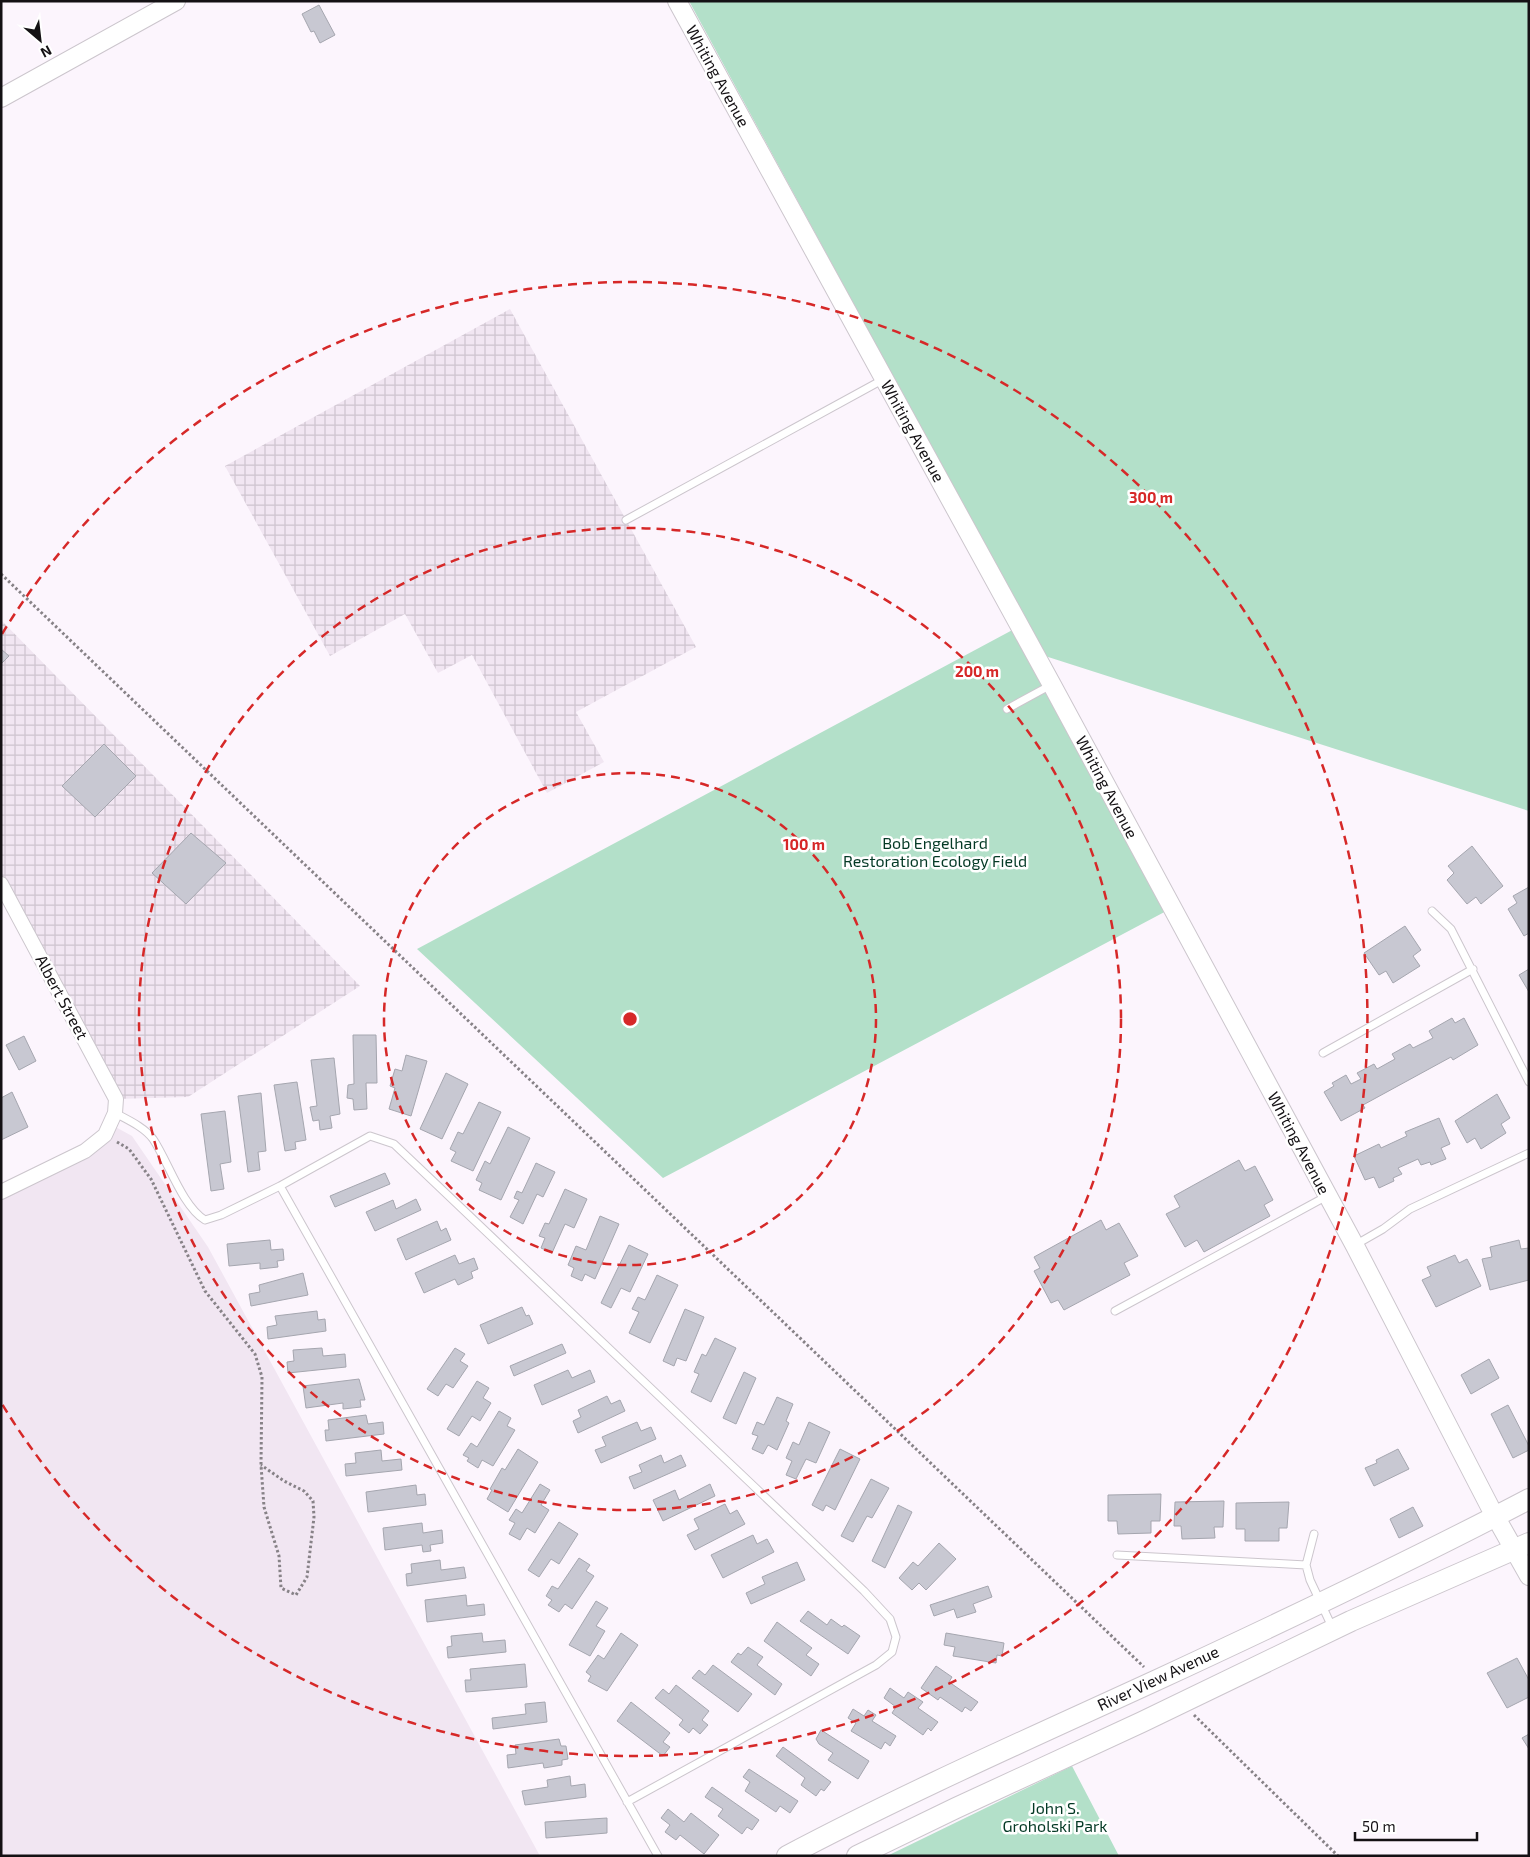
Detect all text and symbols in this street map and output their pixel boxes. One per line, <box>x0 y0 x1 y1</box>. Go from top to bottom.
north arrow <box>15 15 65 65</box>
street label: Whiting Avenue <box>683 22 754 130</box>
text: N <box>38 42 55 62</box>
street label: Whiting Avenue <box>878 377 949 485</box>
text: 300 m <box>1129 488 1173 506</box>
text: 200 m <box>955 662 999 680</box>
street label: Whiting Avenue <box>1072 732 1142 841</box>
park label: Bob Engelhard Restoration Ecology Field <box>843 833 1027 870</box>
text: 100 m <box>783 835 825 853</box>
street label: Albert Street <box>32 951 93 1042</box>
centre of rings <box>621 1010 639 1028</box>
street label: Whiting Avenue <box>1264 1088 1334 1197</box>
street label: River View Avenue <box>1094 1641 1222 1714</box>
park label: John S. Groholski Park <box>1002 1798 1108 1835</box>
scale bar <box>1355 1810 1478 1842</box>
text: 50 m <box>1362 1817 1396 1835</box>

